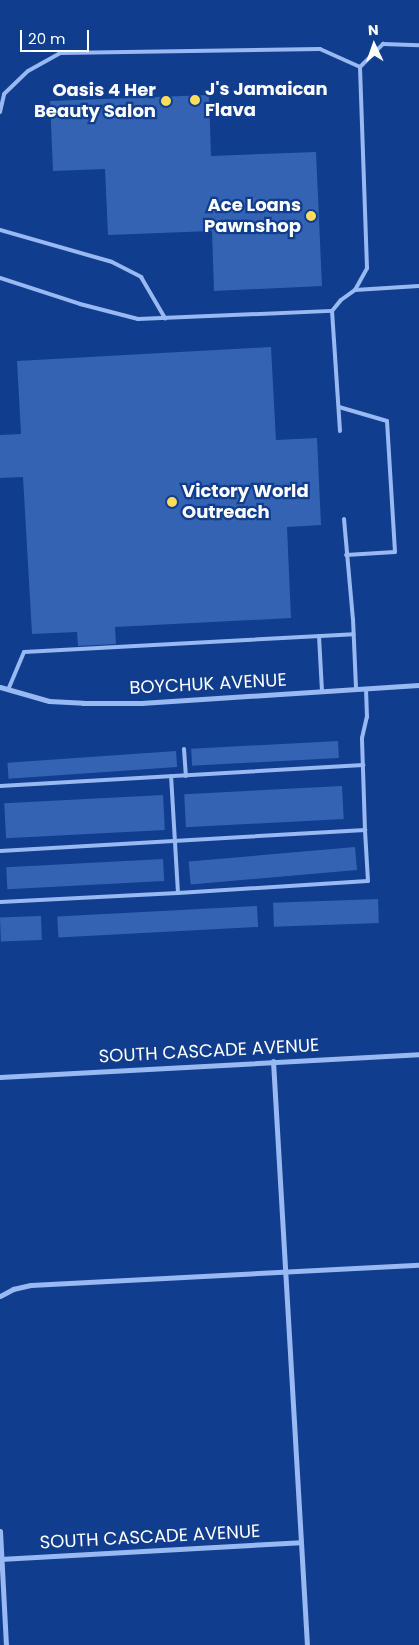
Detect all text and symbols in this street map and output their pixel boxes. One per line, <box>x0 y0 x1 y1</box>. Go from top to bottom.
scale bar <box>22 20 91 52</box>
north arrow <box>349 20 399 70</box>
text: N <box>367 20 379 40</box>
text: 20 m <box>28 28 66 49</box>
place label: J's Jamaican Flava <box>205 79 328 122</box>
place label: Oasis 4 Her Beauty Salon <box>34 80 156 122</box>
marker: J's Jamaican Flava <box>189 94 201 106</box>
marker: Oasis 4 Her Beauty Salon <box>160 95 172 107</box>
place label: Ace Loans Pawnshop <box>204 195 301 238</box>
marker: Ace Loans Pawnshop <box>305 210 317 222</box>
place label: Victory World Outreach <box>182 481 309 524</box>
marker: Victory World Outreach <box>166 496 178 508</box>
street label: BOYCHUK AVENUE <box>129 669 287 699</box>
street label: SOUTH CASCADE AVENUE <box>98 1034 320 1068</box>
street label: SOUTH CASCADE AVENUE <box>39 1520 261 1554</box>

